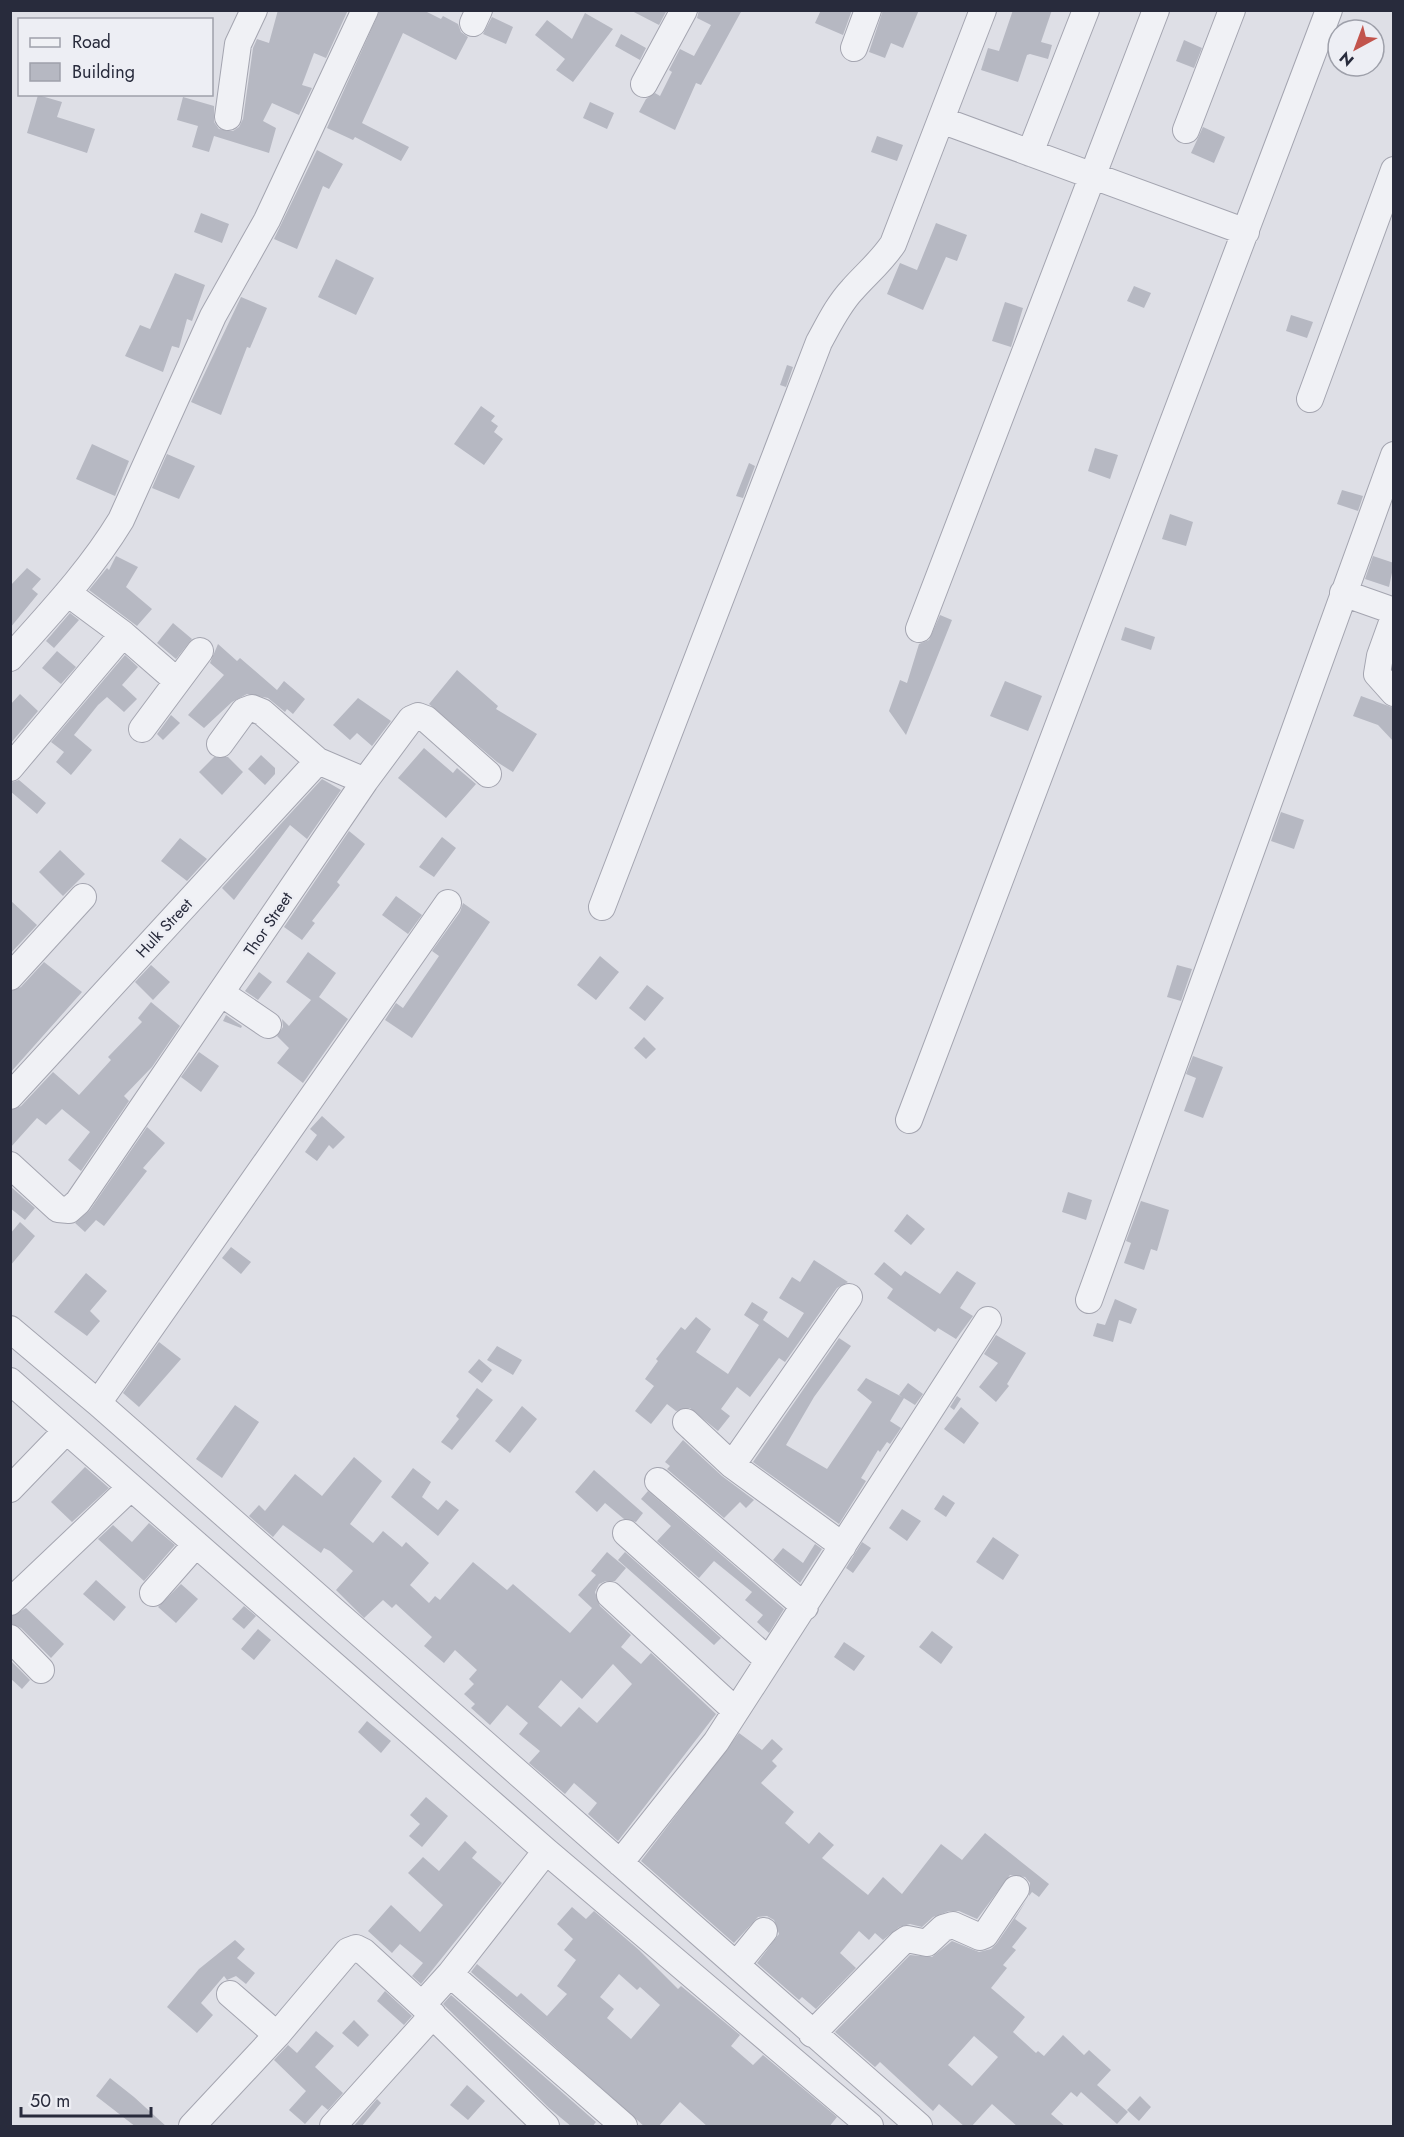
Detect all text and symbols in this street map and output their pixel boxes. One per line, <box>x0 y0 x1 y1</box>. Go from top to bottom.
legend <box>18 18 213 96</box>
north arrow <box>1326 18 1386 78</box>
text: Road <box>72 29 111 55</box>
text: N <box>1334 46 1359 72</box>
text: Building <box>72 59 135 85</box>
street label: Thor Street <box>238 887 298 961</box>
street label: Hulk Street <box>131 893 198 963</box>
scale bar <box>21 2080 152 2118</box>
text: 50 m <box>30 2088 70 2114</box>

